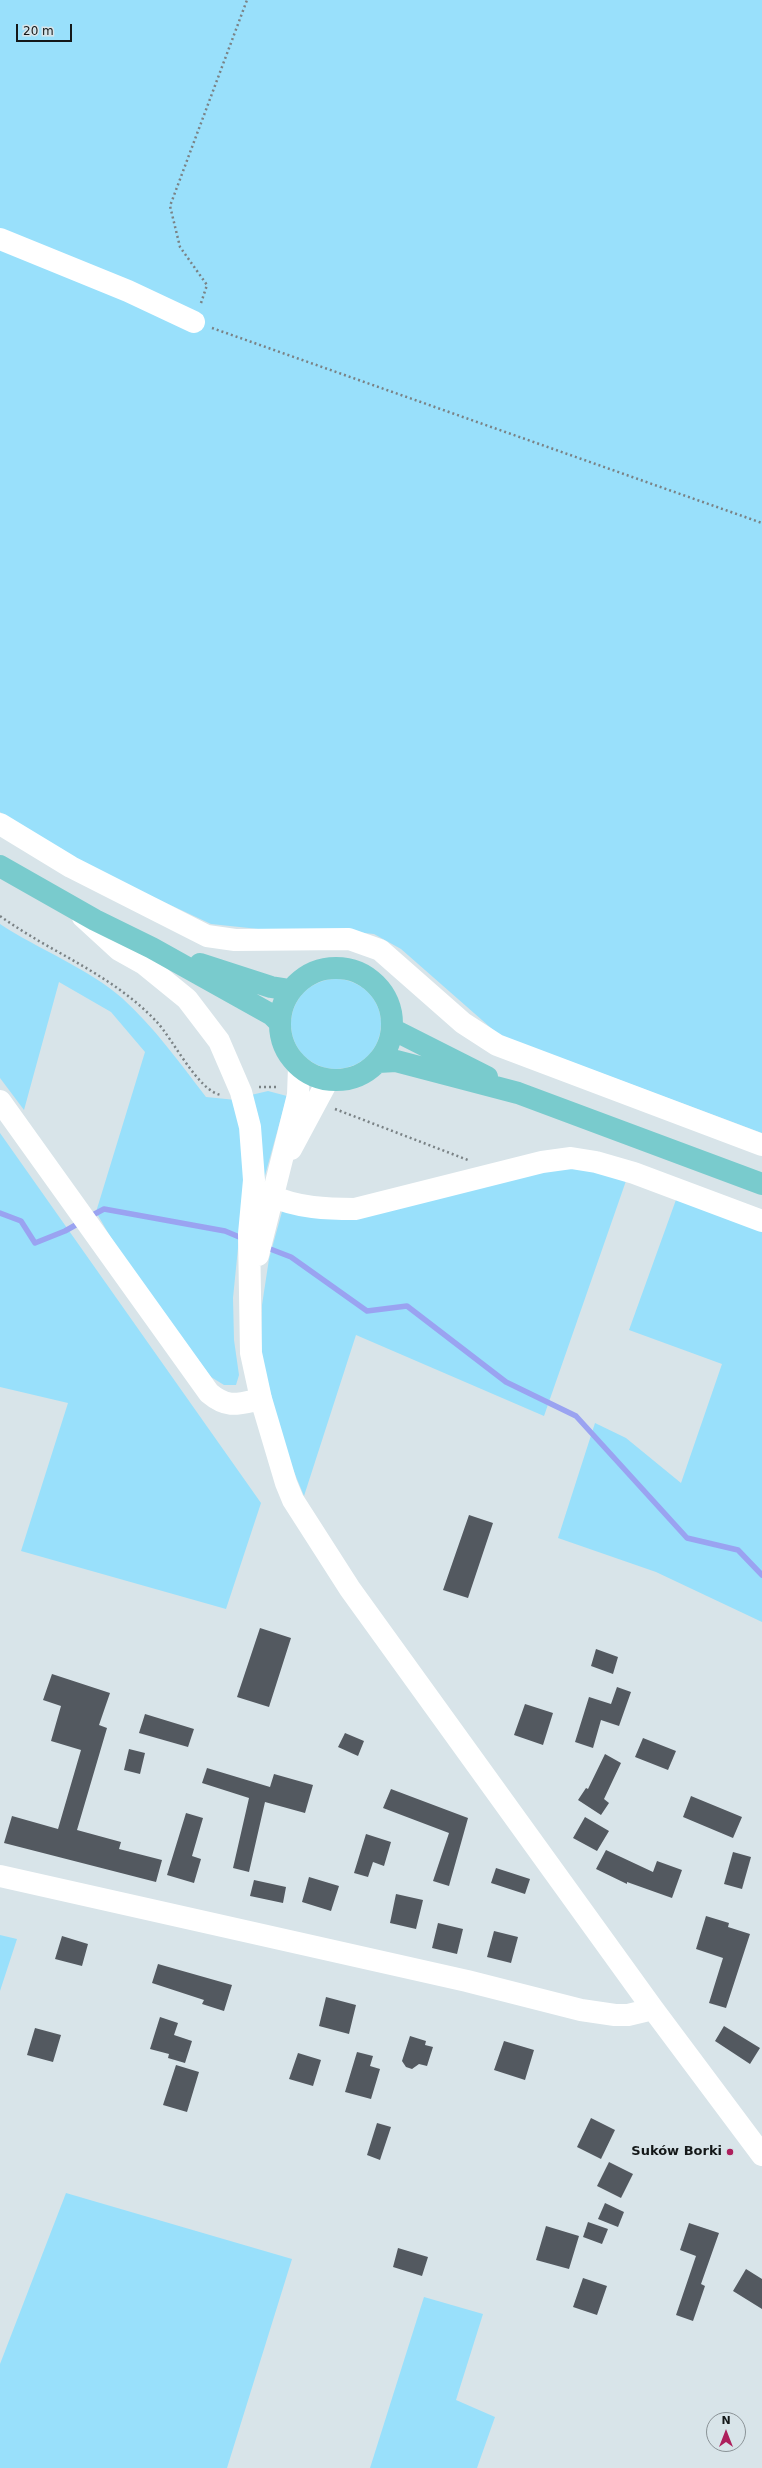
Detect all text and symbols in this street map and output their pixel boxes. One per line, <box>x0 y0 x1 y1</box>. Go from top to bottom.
scale bar <box>18 16 74 42</box>
text: 20 m <box>23 24 54 38</box>
place label: Suków Borki <box>631 2144 722 2160</box>
marker: Suków Borki <box>725 2147 735 2157</box>
north arrow <box>706 2412 746 2452</box>
text: N <box>721 2414 731 2427</box>

